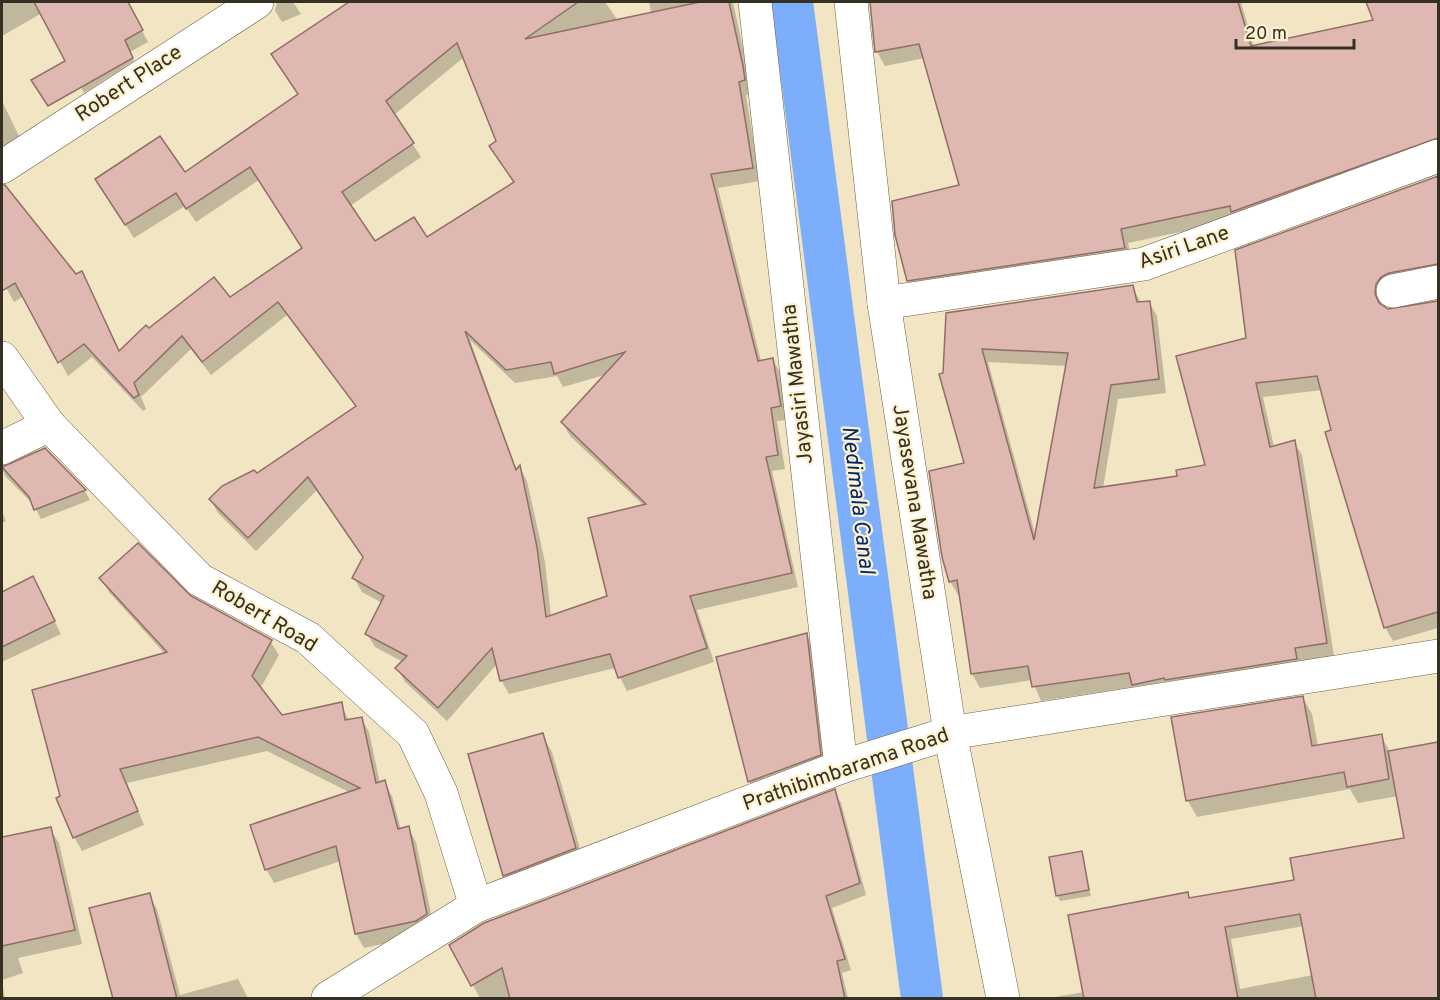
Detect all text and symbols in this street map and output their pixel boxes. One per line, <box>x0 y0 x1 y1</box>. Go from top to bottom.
scale bar <box>1236 12 1354 50</box>
text: 20 m <box>1245 23 1287 46</box>
street label: Robert Place <box>70 39 188 129</box>
street label: Asiri Lane <box>1135 220 1233 276</box>
street label: Jayasiri Mawatha <box>776 303 820 465</box>
street label: Jayasevana Mawatha <box>885 402 943 602</box>
water label: Nedimala Canal <box>835 424 880 577</box>
street label: Robert Road <box>206 575 322 659</box>
street label: Prathibimbarama Road <box>739 722 953 818</box>

